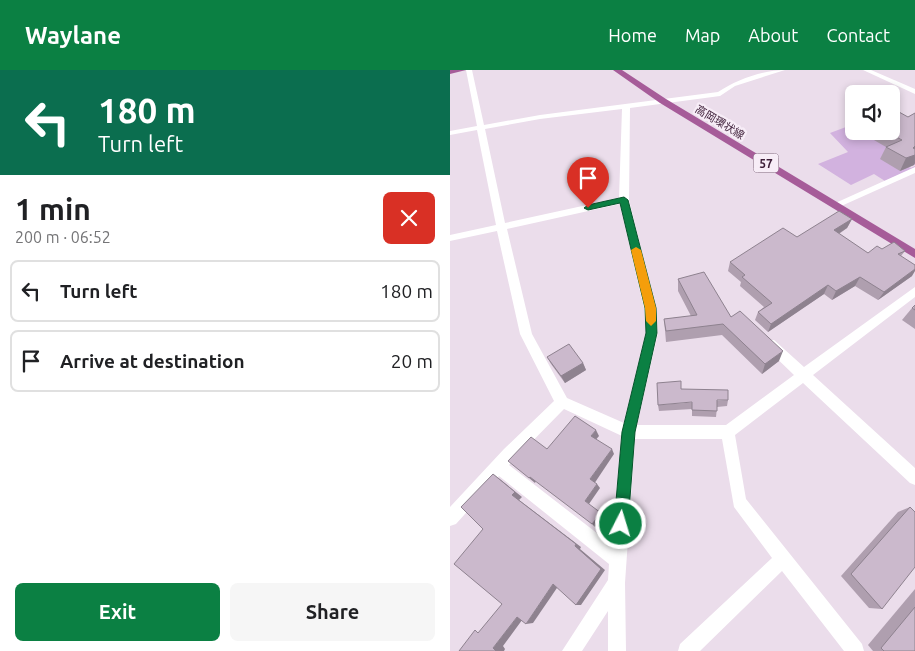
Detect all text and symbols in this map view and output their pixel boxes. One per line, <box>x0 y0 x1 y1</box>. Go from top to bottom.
text: Waylane <box>25 22 121 49</box>
text: Home <box>608 25 657 45</box>
text: Map <box>685 25 720 45</box>
text: About <box>748 25 798 45</box>
text: Contact <box>826 25 890 45</box>
map controls <box>845 85 900 140</box>
button: sound <box>845 85 900 140</box>
icon: left <box>15 90 80 155</box>
text: 180 m <box>98 90 196 130</box>
street label: 高岡環状線 <box>693 103 747 141</box>
text: Turn left <box>98 131 183 156</box>
road number: 57 <box>754 154 778 172</box>
pin <box>567 157 609 208</box>
icon: arrive <box>574 164 602 192</box>
text: 1 min <box>15 192 91 226</box>
button: close <box>383 192 435 244</box>
text: 200 m · 06:52 <box>15 228 111 246</box>
icon: left <box>17 277 45 305</box>
text: Turn left <box>60 280 138 302</box>
text: 180 m <box>380 280 433 302</box>
icon: arrive <box>17 347 45 375</box>
text: Arrive at destination <box>60 350 245 372</box>
text: 20 m <box>391 350 433 372</box>
position arrow <box>594 497 646 549</box>
button: Exit <box>15 583 220 641</box>
button: Share <box>230 583 435 641</box>

